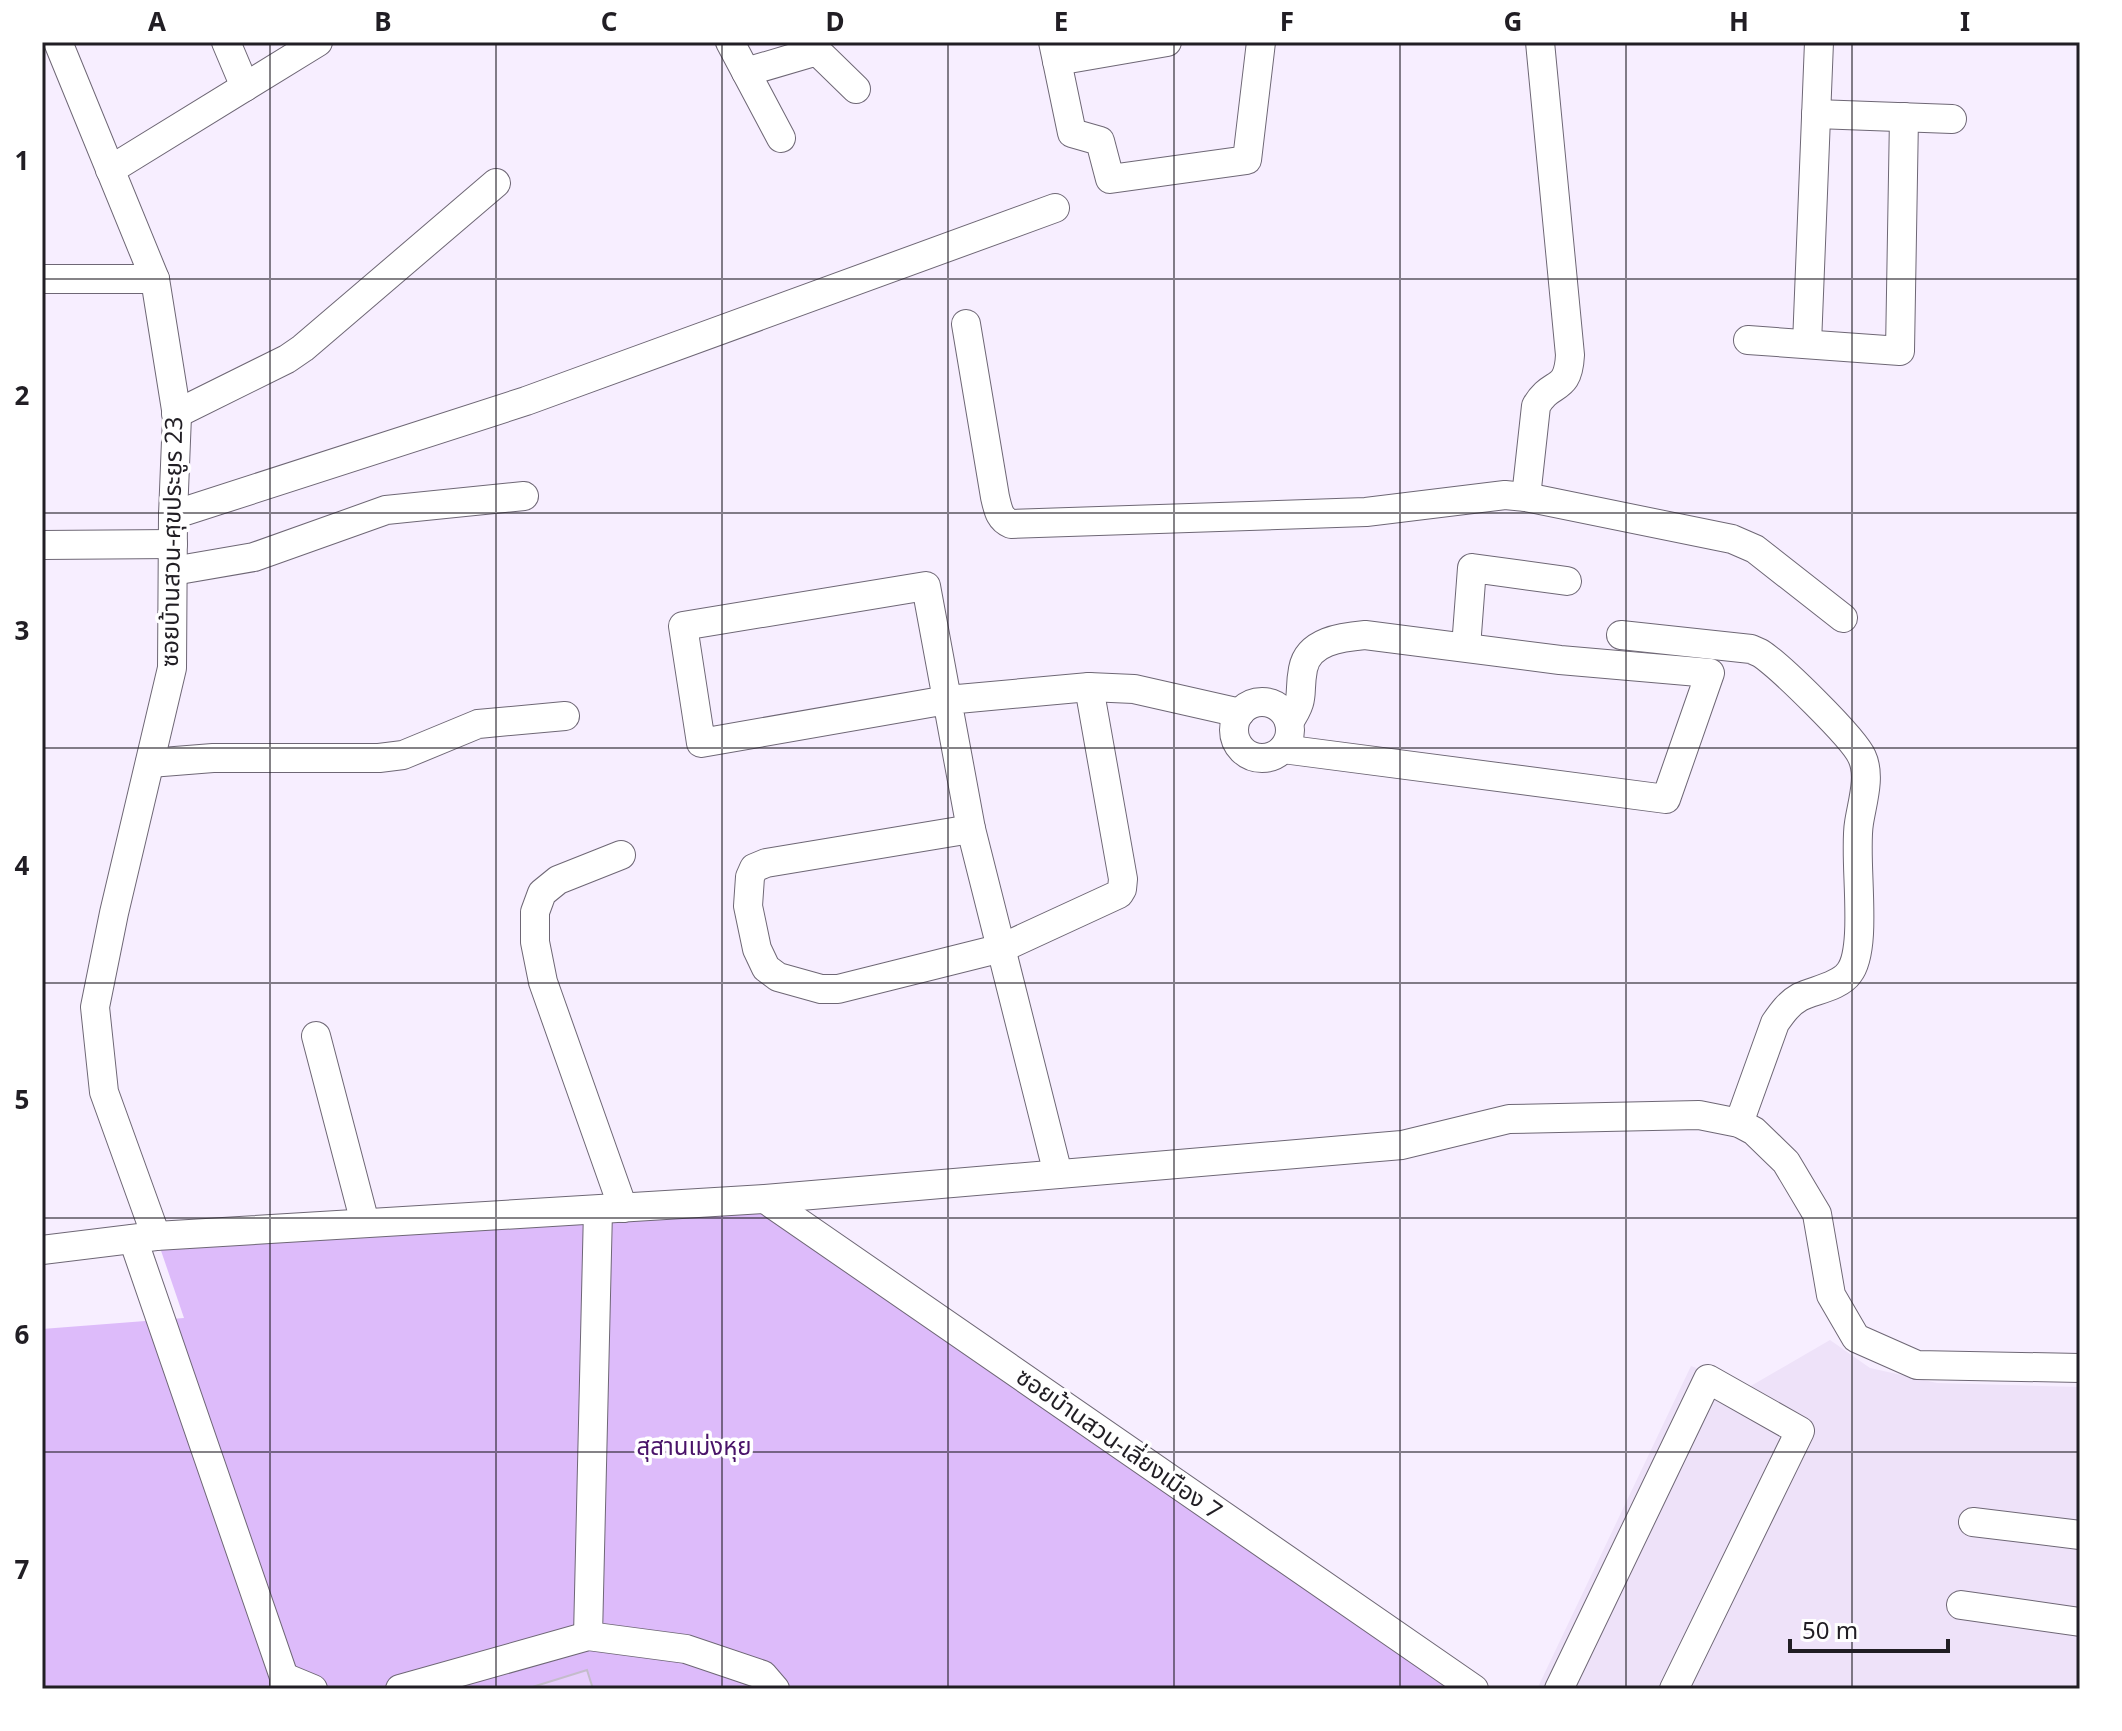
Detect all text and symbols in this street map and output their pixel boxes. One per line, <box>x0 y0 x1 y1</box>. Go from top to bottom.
text: A <box>148 3 166 39</box>
text: B <box>374 3 392 39</box>
text: C <box>601 3 617 39</box>
text: D <box>825 3 845 39</box>
text: E <box>1054 3 1068 39</box>
text: F <box>1280 3 1294 39</box>
text: G <box>1504 3 1522 39</box>
text: H <box>1729 3 1749 39</box>
text: I <box>1960 3 1970 39</box>
text: 1 <box>15 142 29 178</box>
text: 2 <box>15 377 30 413</box>
street label: ซอยบ้านสวน-ศุขประยูร 23 <box>152 416 189 668</box>
text: 3 <box>15 612 29 648</box>
text: 4 <box>15 847 30 883</box>
text: 5 <box>15 1081 29 1117</box>
text: 6 <box>15 1316 30 1352</box>
street label: ซอยบ้านสวน-เลี่ยงเมือง 7 <box>1010 1359 1229 1526</box>
park label: สุสานเม่งหุย <box>637 1429 751 1462</box>
text: 7 <box>15 1551 30 1587</box>
scale bar <box>1790 1603 1948 1653</box>
text: 50 m <box>1802 1613 1858 1646</box>

